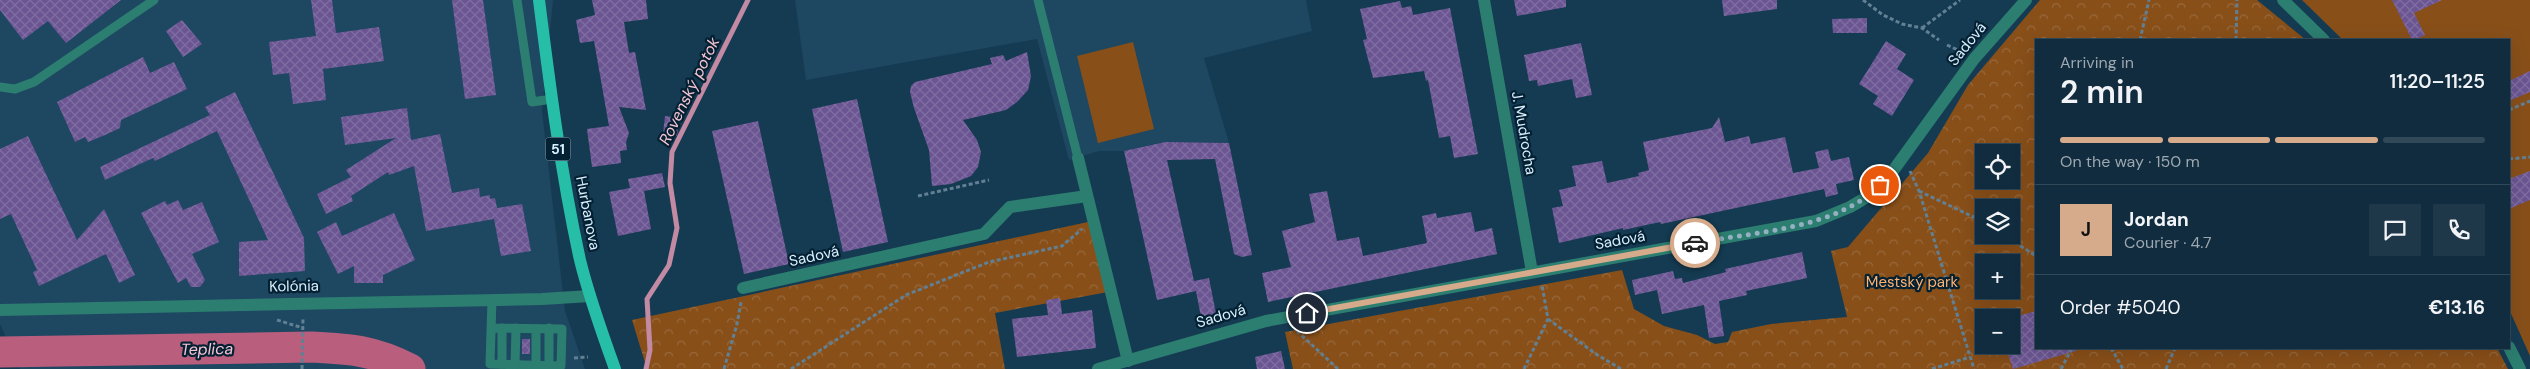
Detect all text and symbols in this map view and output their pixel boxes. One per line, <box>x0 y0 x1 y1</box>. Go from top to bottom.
street label: Sadová <box>1943 18 1991 70</box>
water label: Rovenský potok <box>654 33 725 148</box>
text: Arriving in <box>2060 52 2134 73</box>
text: 11:20–11:25 <box>2390 69 2485 94</box>
text: 2 min <box>2060 71 2144 113</box>
street label: J. Mudrocha <box>1507 90 1541 176</box>
road number: 51 <box>546 138 570 160</box>
map controls <box>1975 144 2020 354</box>
button: locate <box>1975 144 2020 189</box>
text: On the way · 150 m <box>2060 151 2200 172</box>
pin <box>1859 164 1901 206</box>
icon: bag <box>1866 171 1894 199</box>
street label: Hurbanova <box>571 174 605 252</box>
button: layers <box>1975 199 2020 244</box>
button: chat <box>2369 204 2421 256</box>
button: phone <box>2433 204 2485 256</box>
text: Jordan <box>2124 207 2189 232</box>
text: J <box>2081 217 2091 242</box>
courier <box>1670 218 1720 268</box>
street label: Sadová <box>1593 226 1647 254</box>
icon: car <box>1681 229 1709 257</box>
text: Courier · 4.7 <box>2124 232 2212 253</box>
street label: Sadová <box>787 241 841 271</box>
button: + <box>1975 254 2020 299</box>
park label: Mestský park <box>1866 272 1959 292</box>
street label: Kolónia <box>269 276 319 296</box>
pin <box>1286 292 1328 334</box>
text: Order #5040 <box>2060 295 2181 320</box>
text: €13.16 <box>2428 295 2485 320</box>
street label: Sadová <box>1194 299 1248 333</box>
icon: home <box>1293 299 1321 327</box>
button: − <box>1975 309 2020 354</box>
water label: Teplica <box>181 338 233 360</box>

